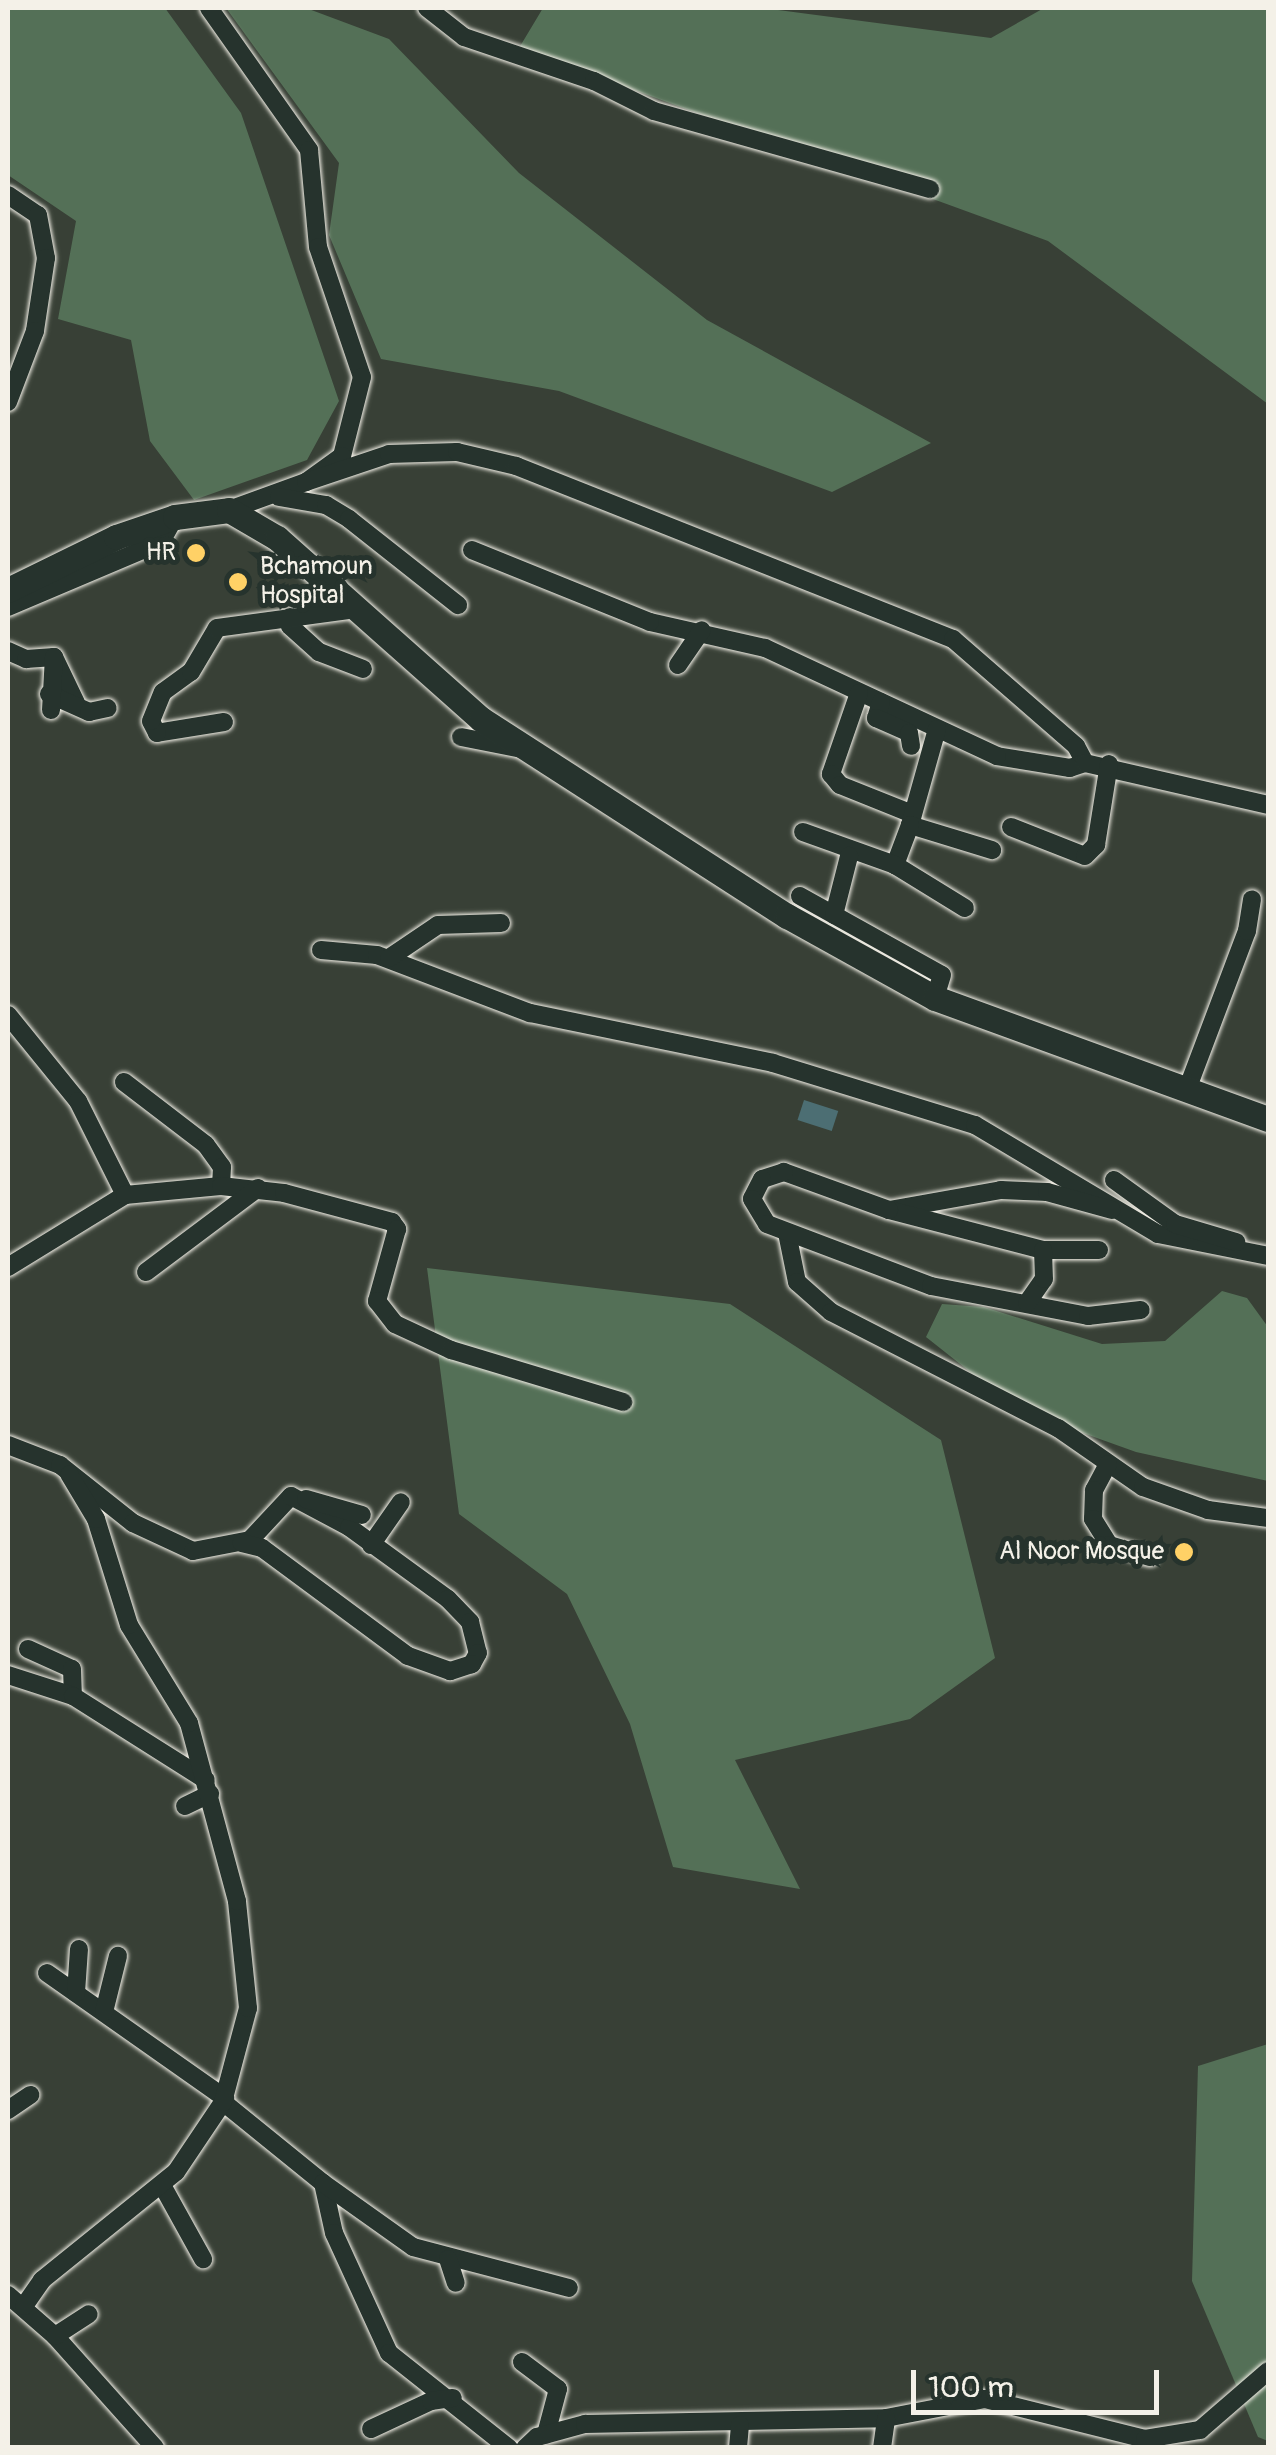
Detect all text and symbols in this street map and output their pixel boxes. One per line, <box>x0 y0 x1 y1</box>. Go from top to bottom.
place label: HR <box>146 538 176 568</box>
marker: HR <box>185 542 207 564</box>
place label: Bchamoun Hospital <box>260 553 373 612</box>
marker: Bchamoun Hospital <box>225 569 251 595</box>
place label: Al Noor Mosque <box>999 1537 1164 1567</box>
marker: Al Noor Mosque <box>1173 1541 1195 1563</box>
scale bar <box>916 2350 1164 2412</box>
text: 100 m <box>928 2369 1014 2406</box>

